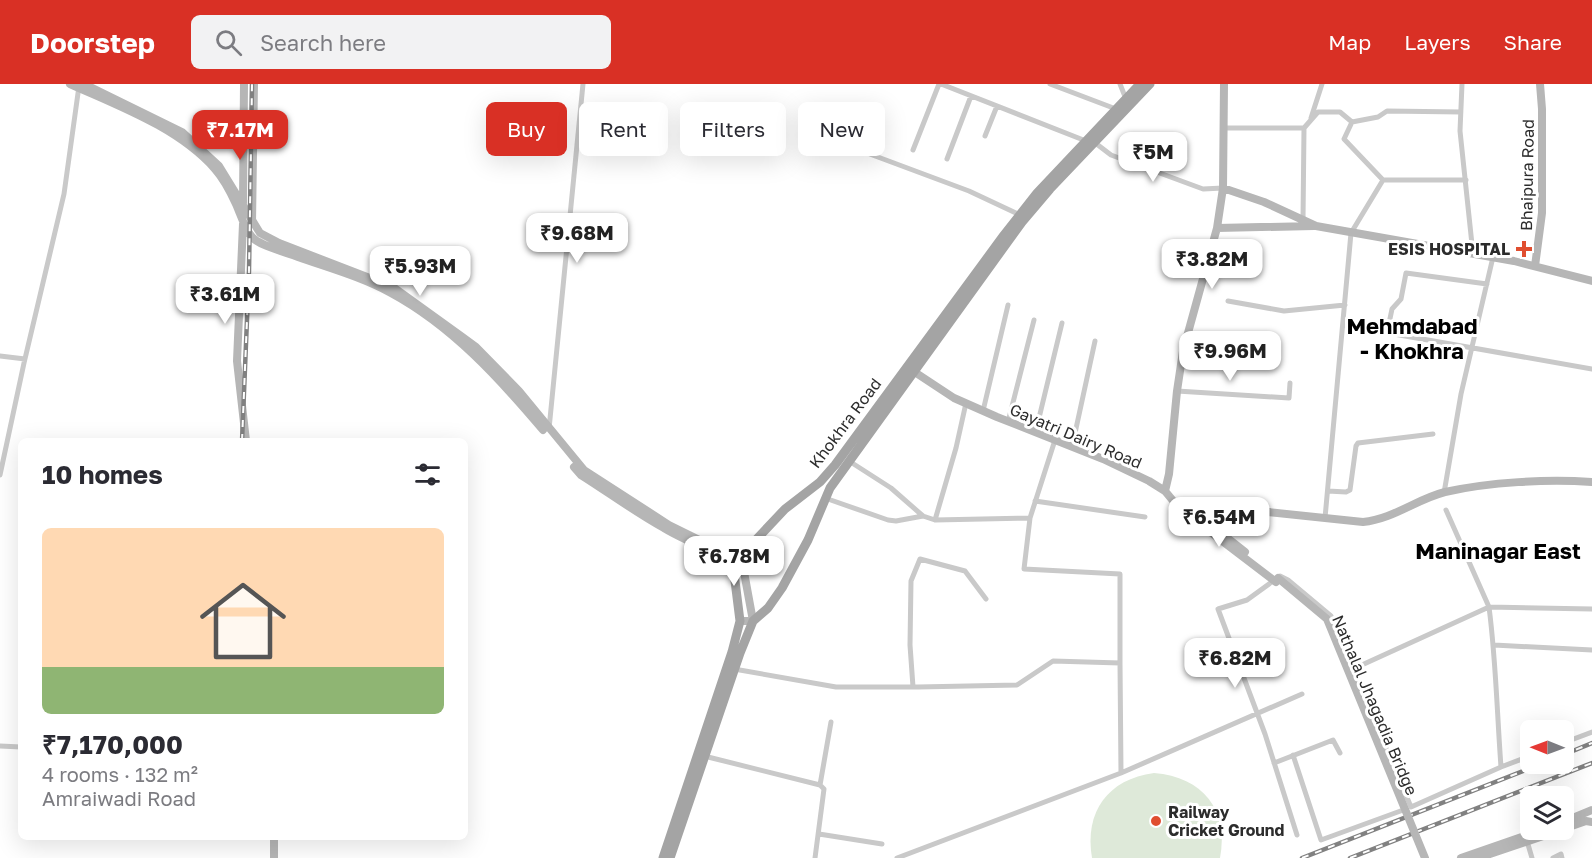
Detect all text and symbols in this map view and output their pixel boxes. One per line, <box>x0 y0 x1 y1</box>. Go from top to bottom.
search box <box>191 15 611 69</box>
text: Doorstep <box>30 26 155 59</box>
icon: search <box>212 26 245 59</box>
text: Search here <box>260 29 386 56</box>
text: Map <box>1328 29 1371 55</box>
text: Layers <box>1404 29 1471 55</box>
text: Share <box>1504 29 1562 55</box>
chip: Buy <box>486 102 567 156</box>
chip: Rent <box>579 102 668 156</box>
chip: Filters <box>680 102 786 156</box>
chip: New <box>798 102 885 156</box>
pin: ₹7.17M <box>191 110 289 161</box>
text: ₹7.17M <box>206 117 274 141</box>
street label: Bhaipura Road <box>1516 119 1538 231</box>
pin: ₹5M <box>1124 132 1182 183</box>
text: ₹5M <box>1132 139 1174 163</box>
pin: ₹9.68M <box>528 213 626 264</box>
text: ₹9.68M <box>540 220 614 244</box>
pin: ₹3.82M <box>1163 239 1261 290</box>
place label: ESIS HOSPITAL <box>1388 239 1510 259</box>
marker: ESIS HOSPITAL <box>1515 240 1533 258</box>
pin: ₹5.93M <box>371 246 469 297</box>
text: ₹3.82M <box>1176 246 1248 270</box>
text: ₹5.93M <box>384 253 456 277</box>
pin: ₹3.61M <box>176 274 274 325</box>
text: ₹3.61M <box>190 281 260 305</box>
district label: Mehmdabad - Khokhra <box>1346 312 1478 364</box>
pin: ₹9.96M <box>1181 331 1279 382</box>
text: ₹9.96M <box>1193 338 1267 362</box>
street label: Khokhra Road <box>805 374 885 472</box>
street label: Gayatri Dairy Road <box>1007 399 1145 473</box>
icon: filters <box>411 458 444 491</box>
text: 10 homes <box>42 459 163 490</box>
pin: ₹6.54M <box>1170 497 1268 548</box>
text: ₹6.54M <box>1182 504 1256 528</box>
pin: ₹6.78M <box>685 536 783 587</box>
district label: Maninagar East <box>1415 537 1581 564</box>
text: ₹6.78M <box>698 543 770 567</box>
icon: home <box>189 567 297 675</box>
street label: Nathalal Jhagadia Bridge <box>1328 612 1422 798</box>
pin: ₹6.82M <box>1186 638 1284 689</box>
text: ₹6.82M <box>1198 645 1272 669</box>
north arrow <box>1520 720 1574 774</box>
map controls <box>1520 720 1574 840</box>
text: ₹7,170,000 <box>42 729 183 760</box>
text: 4 rooms · 132 m² <box>42 762 198 786</box>
text: Amraiwadi Road <box>42 786 196 810</box>
button: layers <box>1520 786 1574 840</box>
place label: Railway Cricket Ground <box>1168 802 1284 840</box>
marker: Railway Cricket Ground <box>1149 814 1163 828</box>

